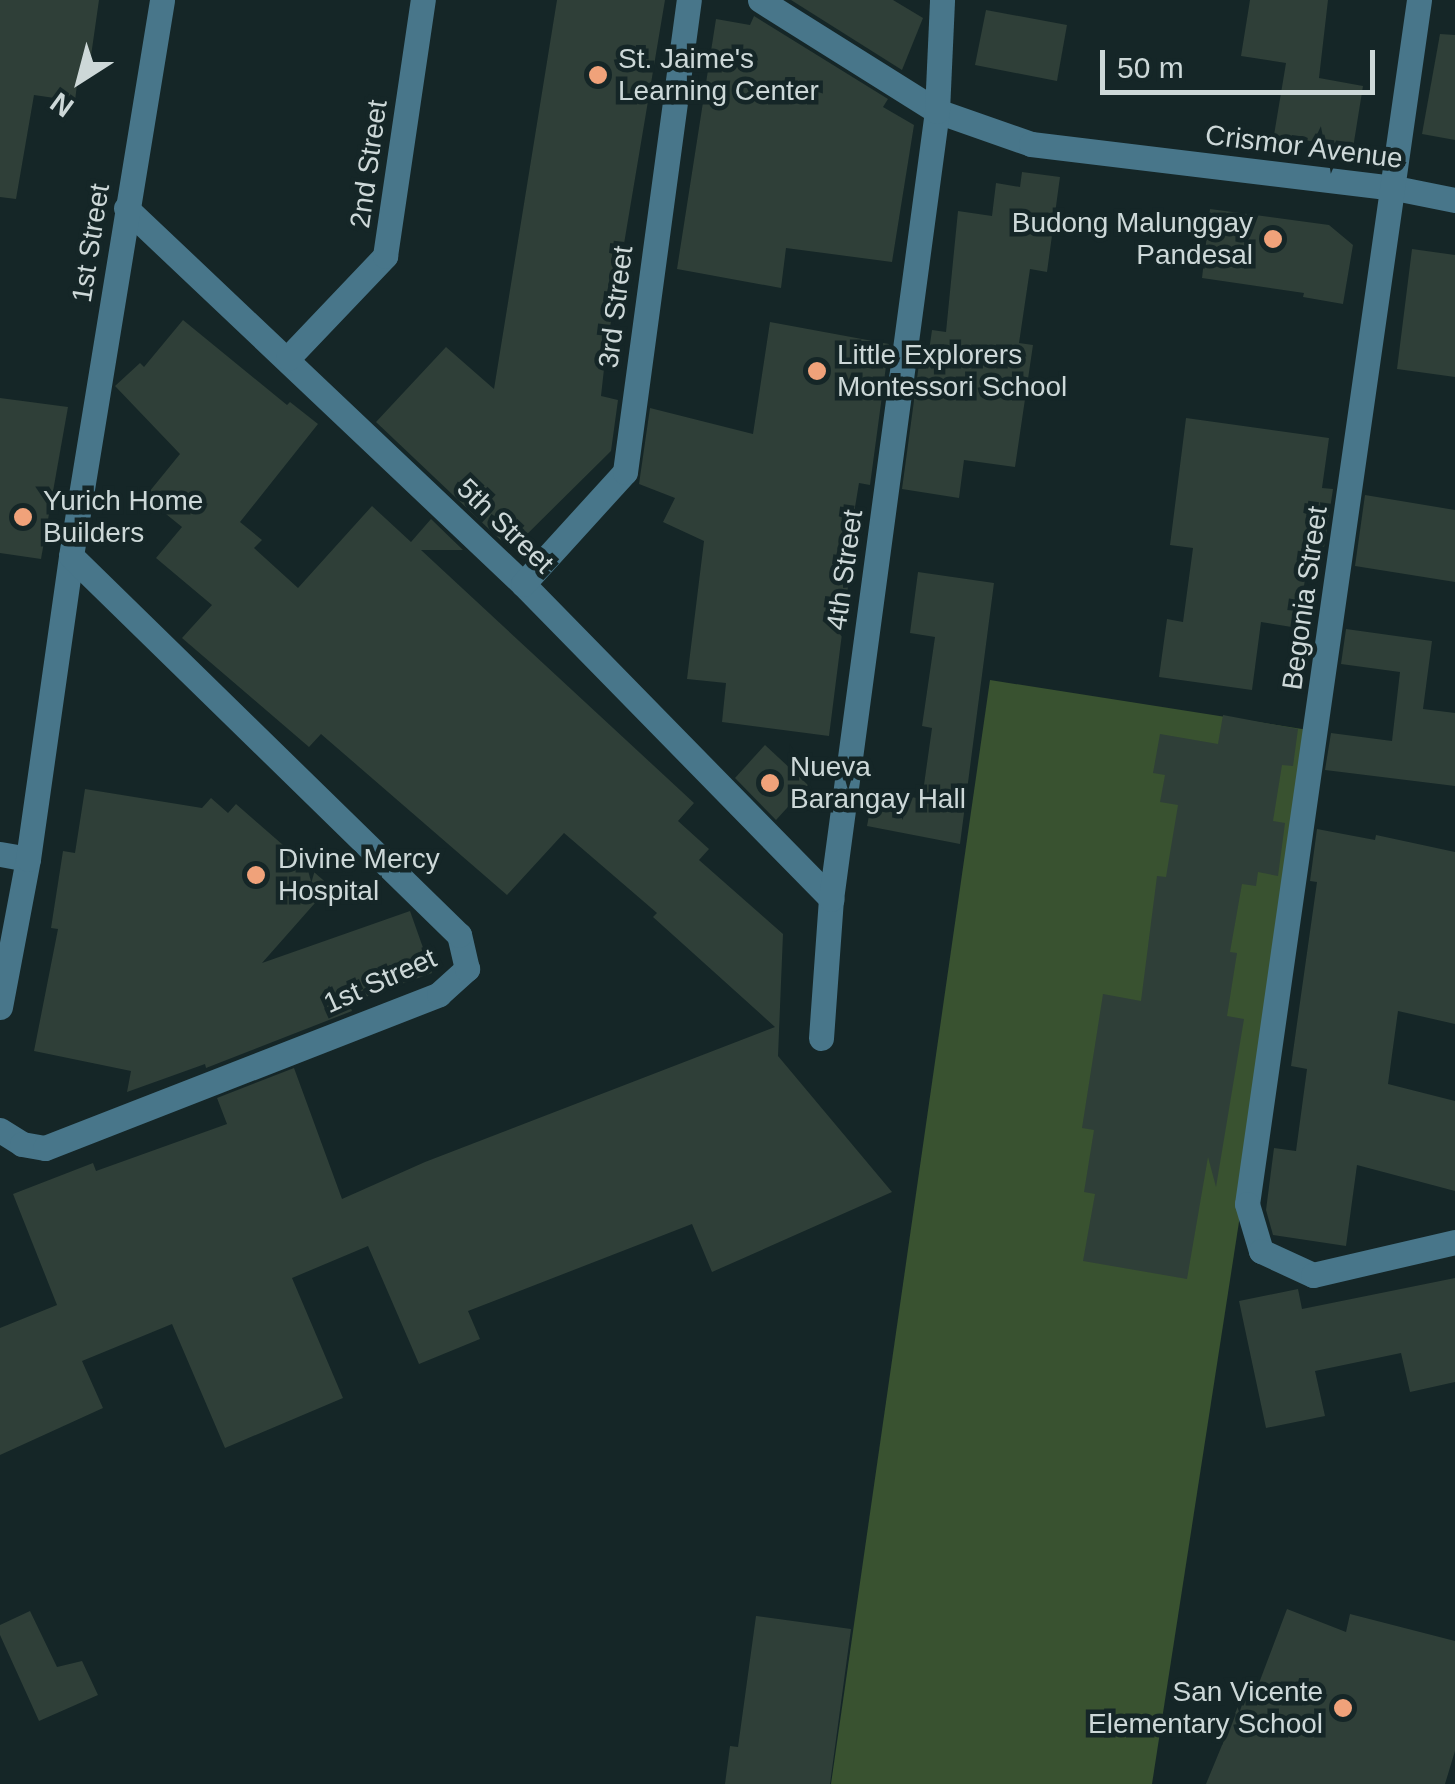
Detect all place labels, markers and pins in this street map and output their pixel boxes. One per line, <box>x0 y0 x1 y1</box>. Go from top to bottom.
place label: St. Jaime's Learning Center <box>618 42 819 108</box>
marker: St. Jaime's Learning Center <box>587 64 609 86</box>
place label: Budong Malunggay Pandesal <box>1012 206 1253 272</box>
marker: Budong Malunggay Pandesal <box>1262 228 1284 250</box>
place label: Little Explorers Montessori School <box>837 338 1067 404</box>
marker: Little Explorers Montessori School <box>806 360 828 382</box>
place label: Yurich Home Builders <box>43 484 203 550</box>
marker: Yurich Home Builders <box>12 506 34 528</box>
place label: Nueva Barangay Hall <box>790 750 966 816</box>
marker: Nueva Barangay Hall <box>759 772 781 794</box>
place label: Divine Mercy Hospital <box>278 842 440 908</box>
marker: Divine Mercy Hospital <box>243 862 269 888</box>
place label: San Vicente Elementary School <box>1088 1675 1323 1741</box>
marker: San Vicente Elementary School <box>1332 1697 1354 1719</box>

